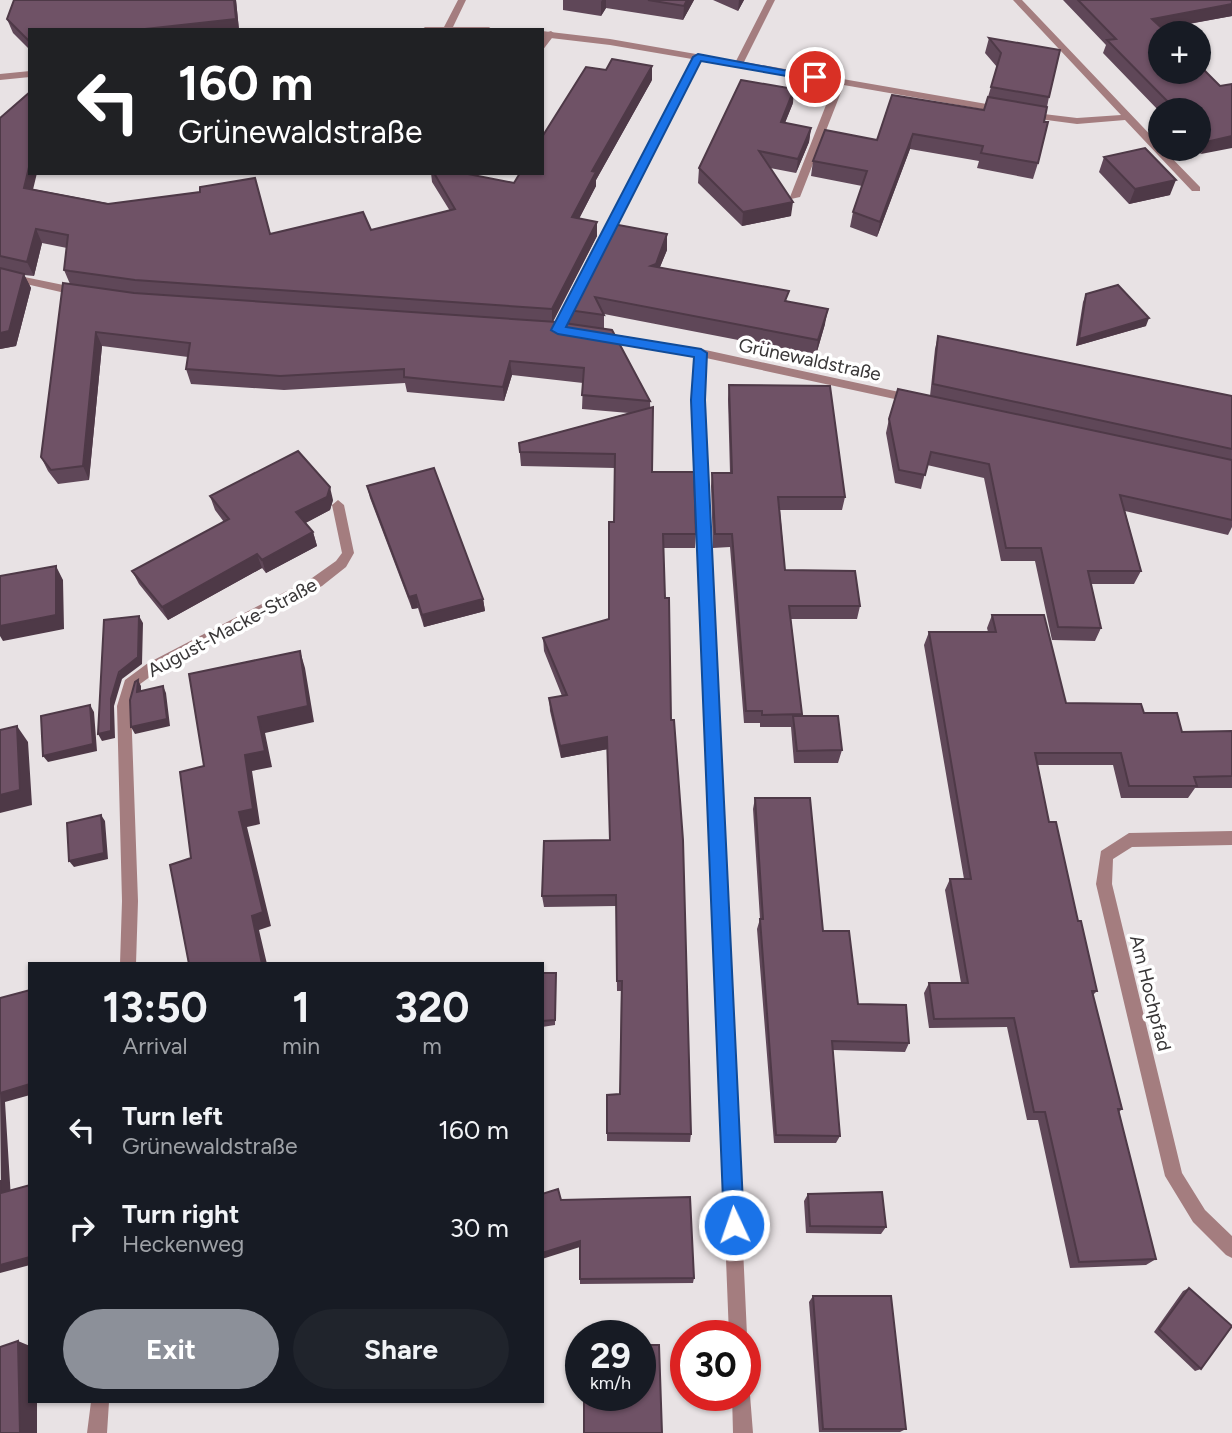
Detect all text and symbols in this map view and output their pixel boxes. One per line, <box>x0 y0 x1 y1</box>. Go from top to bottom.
map controls <box>1148 21 1211 161</box>
button: + <box>1148 21 1211 84</box>
pin <box>785 47 845 107</box>
text: 160 m <box>178 53 313 112</box>
icon: left <box>63 56 154 147</box>
icon: arrive <box>796 58 834 96</box>
button: − <box>1148 98 1211 161</box>
text: Grünewaldstraße <box>178 113 422 151</box>
street label: Grünewaldstraße <box>737 333 883 386</box>
street label: August-Macke-Straße <box>144 573 321 682</box>
street label: Am Hochpfad <box>1125 933 1176 1054</box>
text: 13:50 <box>103 982 208 1033</box>
text: 1 <box>292 982 310 1033</box>
text: 320 <box>395 982 469 1033</box>
text: Arrival <box>123 1032 188 1060</box>
text: min <box>282 1032 320 1060</box>
text: m <box>422 1032 442 1060</box>
text: Turn left <box>122 1100 223 1132</box>
icon: left <box>63 1111 101 1149</box>
text: 160 m <box>438 1114 509 1146</box>
text: Grünewaldstraße <box>122 1132 298 1160</box>
position arrow <box>697 1188 771 1262</box>
text: Turn right <box>122 1198 239 1230</box>
icon: right <box>63 1209 101 1247</box>
text: 30 m <box>450 1212 509 1244</box>
text: Heckenweg <box>122 1230 244 1258</box>
button: Exit <box>63 1309 279 1389</box>
button: Share <box>293 1309 509 1389</box>
speed limit sign: 30 <box>670 1320 761 1411</box>
text: 29 <box>590 1335 631 1377</box>
text: km/h <box>590 1372 631 1394</box>

